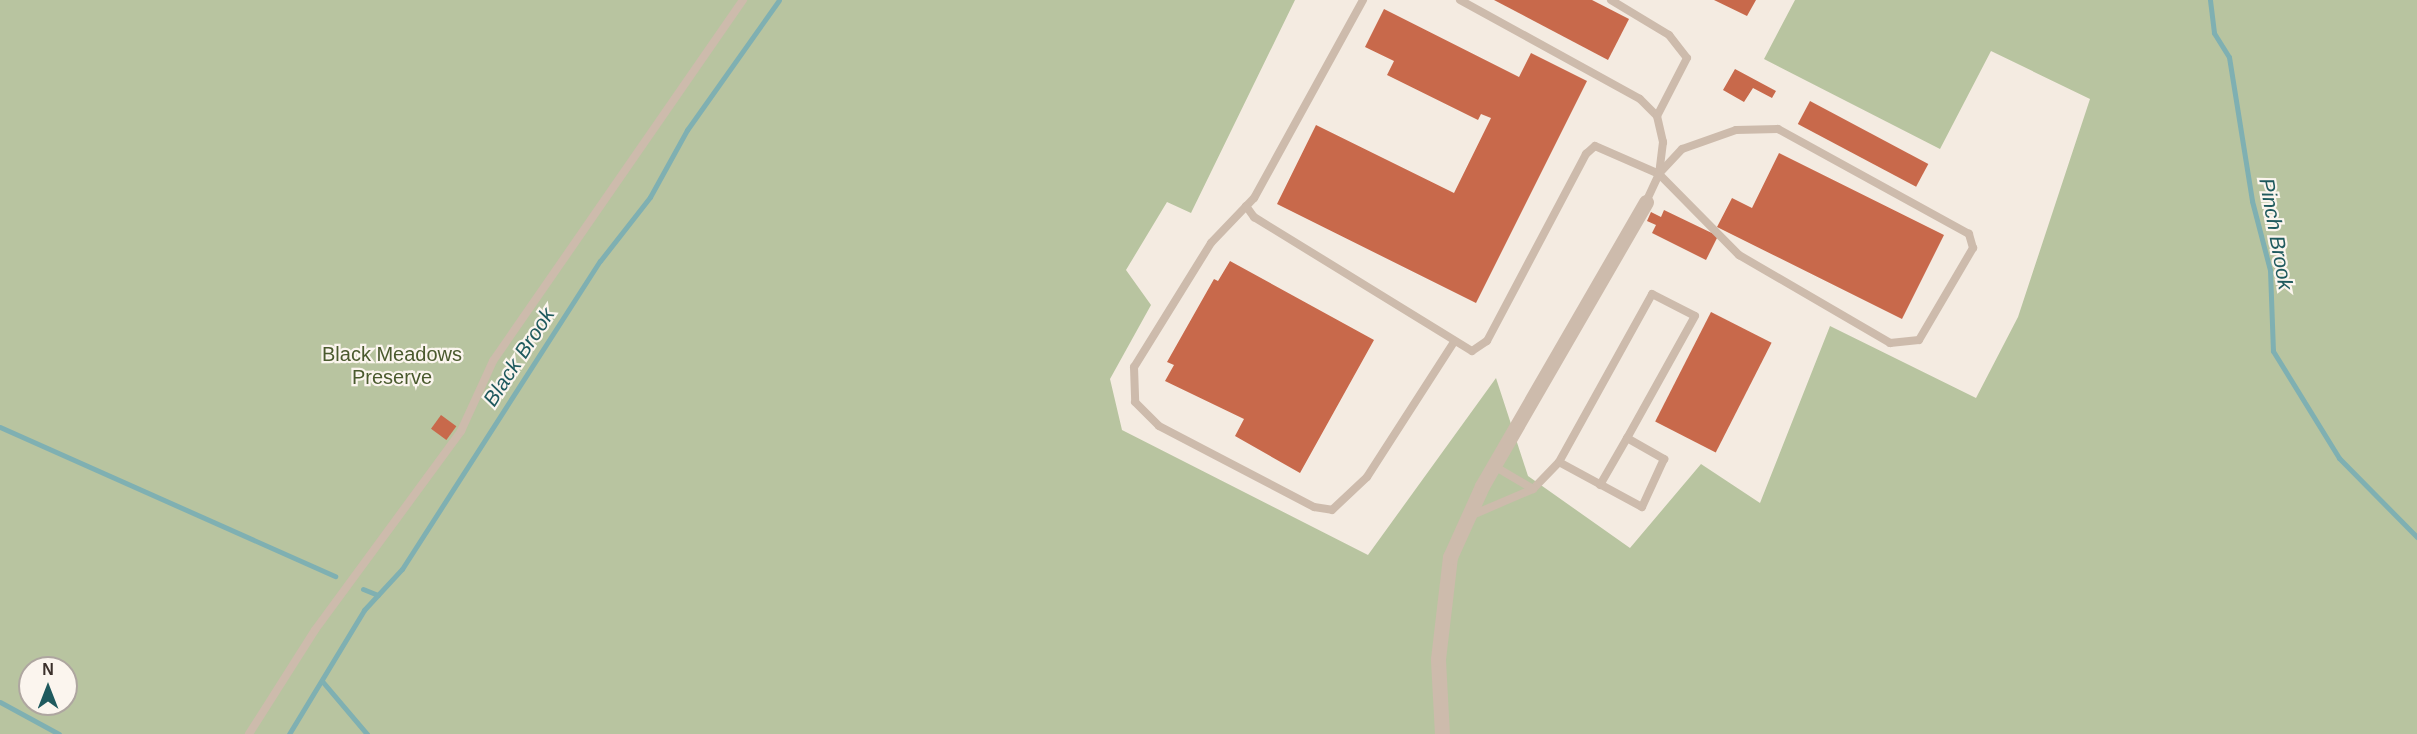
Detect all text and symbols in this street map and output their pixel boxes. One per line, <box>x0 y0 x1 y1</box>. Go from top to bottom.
water label: Pinch Brook <box>2254 176 2298 292</box>
water label: Black Brook <box>478 303 560 411</box>
park label: Black Meadows Preserve <box>322 343 462 390</box>
north arrow <box>18 656 78 716</box>
text: N <box>42 661 54 678</box>

